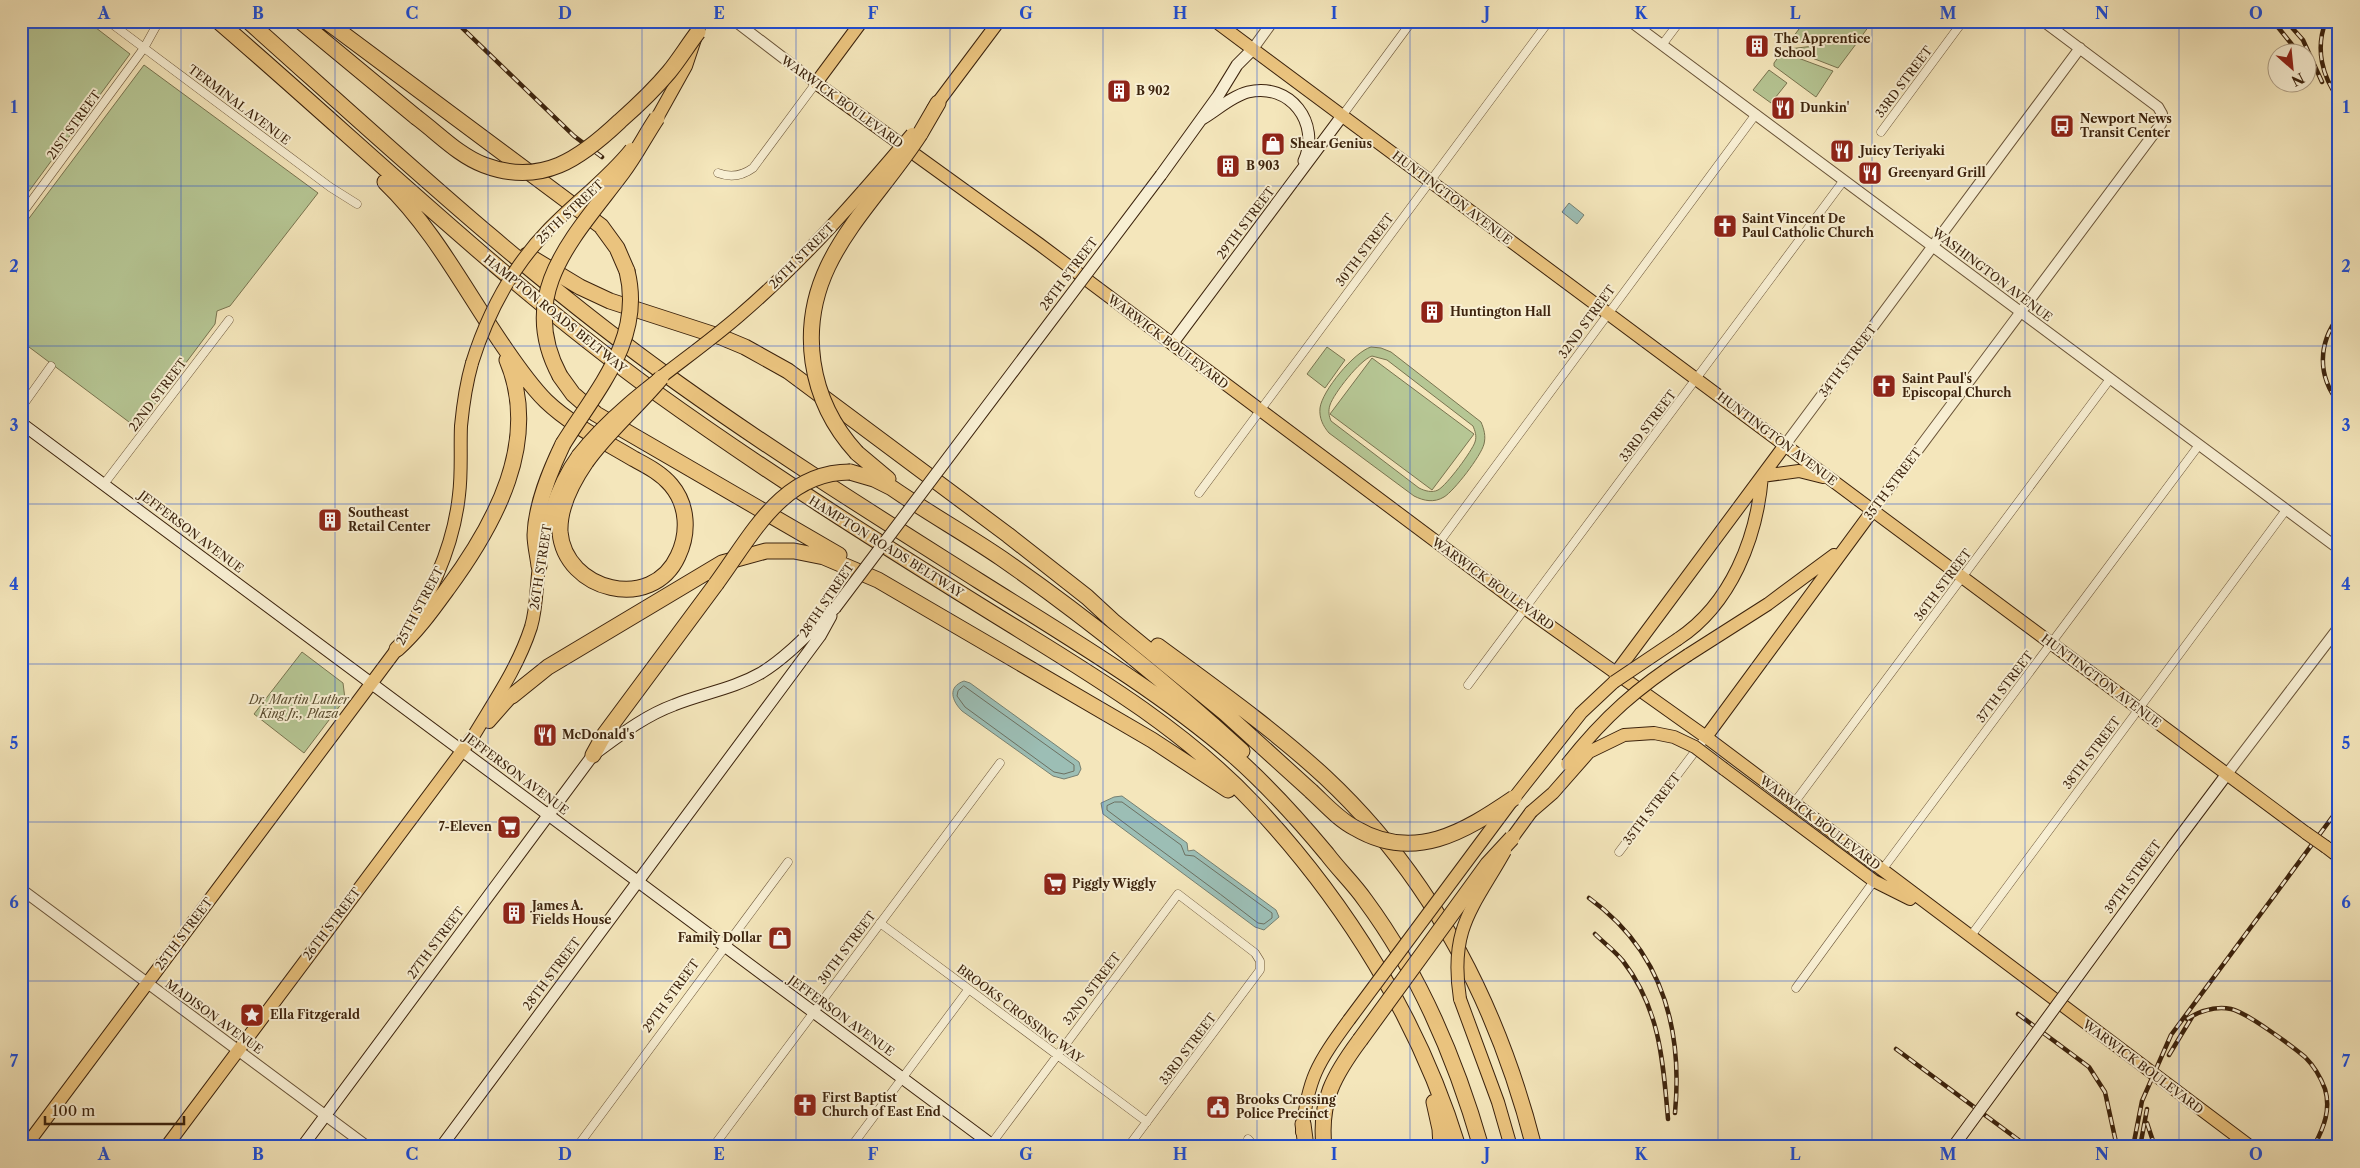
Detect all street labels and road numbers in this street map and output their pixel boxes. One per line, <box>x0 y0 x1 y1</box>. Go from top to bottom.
street label: 33RD STREET <box>1872 43 1935 120</box>
street label: WARWICK BOULEVARD <box>778 52 906 151</box>
street label: TERMINAL AVENUE <box>185 61 293 148</box>
street label: 21ST STREET <box>44 87 104 162</box>
street label: HUNTINGTON AVENUE <box>1389 148 1515 248</box>
street label: 25TH STREET <box>533 177 606 247</box>
street label: 29TH STREET <box>1213 183 1278 262</box>
street label: 30TH STREET <box>1332 210 1397 289</box>
street label: 26TH STREET <box>766 220 838 292</box>
street label: WASHINGTON AVENUE <box>1929 224 2055 325</box>
street label: 28TH STREET <box>1036 234 1101 313</box>
street label: HAMPTON ROADS BELTWAY <box>481 251 630 376</box>
street label: 32ND STREET <box>1555 282 1618 361</box>
street label: WARWICK BOULEVARD <box>1104 291 1232 392</box>
street label: 34TH STREET <box>1816 322 1880 400</box>
street label: 22ND STREET <box>125 355 190 434</box>
street label: 33RD STREET <box>1616 387 1679 464</box>
street label: HUNTINGTON AVENUE <box>1714 389 1840 489</box>
street label: 35TH STREET <box>1861 445 1924 523</box>
street label: JEFFERSON AVENUE <box>134 486 247 576</box>
street label: HAMPTON ROADS BELTWAY <box>806 493 967 601</box>
street label: 26TH STREET <box>526 523 555 611</box>
street label: WARWICK BOULEVARD <box>1429 534 1557 633</box>
street label: 36TH STREET <box>1911 546 1975 624</box>
street label: 28TH STREET <box>796 559 857 640</box>
street label: 25TH STREET <box>393 564 446 647</box>
street label: HUNTINGTON AVENUE <box>2038 631 2164 731</box>
street label: 37TH STREET <box>1973 648 2036 725</box>
street label: 38TH STREET <box>2060 714 2124 792</box>
street label: JEFFERSON AVENUE <box>459 728 572 818</box>
street label: 35TH STREET <box>1620 770 1683 848</box>
street label: WARWICK BOULEVARD <box>1756 772 1884 873</box>
street label: 39TH STREET <box>2101 837 2164 916</box>
street label: 26TH STREET <box>300 885 364 963</box>
street label: 25TH STREET <box>152 895 216 973</box>
street label: 27TH STREET <box>404 904 467 981</box>
street label: 30TH STREET <box>814 908 879 987</box>
street label: 28TH STREET <box>519 934 584 1013</box>
street label: 32ND STREET <box>1059 950 1124 1028</box>
street label: 29TH STREET <box>639 956 702 1035</box>
street label: BROOKS CROSSING WAY <box>954 961 1087 1066</box>
street label: JEFFERSON AVENUE <box>784 971 897 1059</box>
street label: MADISON AVENUE <box>163 976 266 1057</box>
street label: 33RD STREET <box>1156 1010 1219 1087</box>
street label: WARWICK BOULEVARD <box>2079 1016 2207 1117</box>

